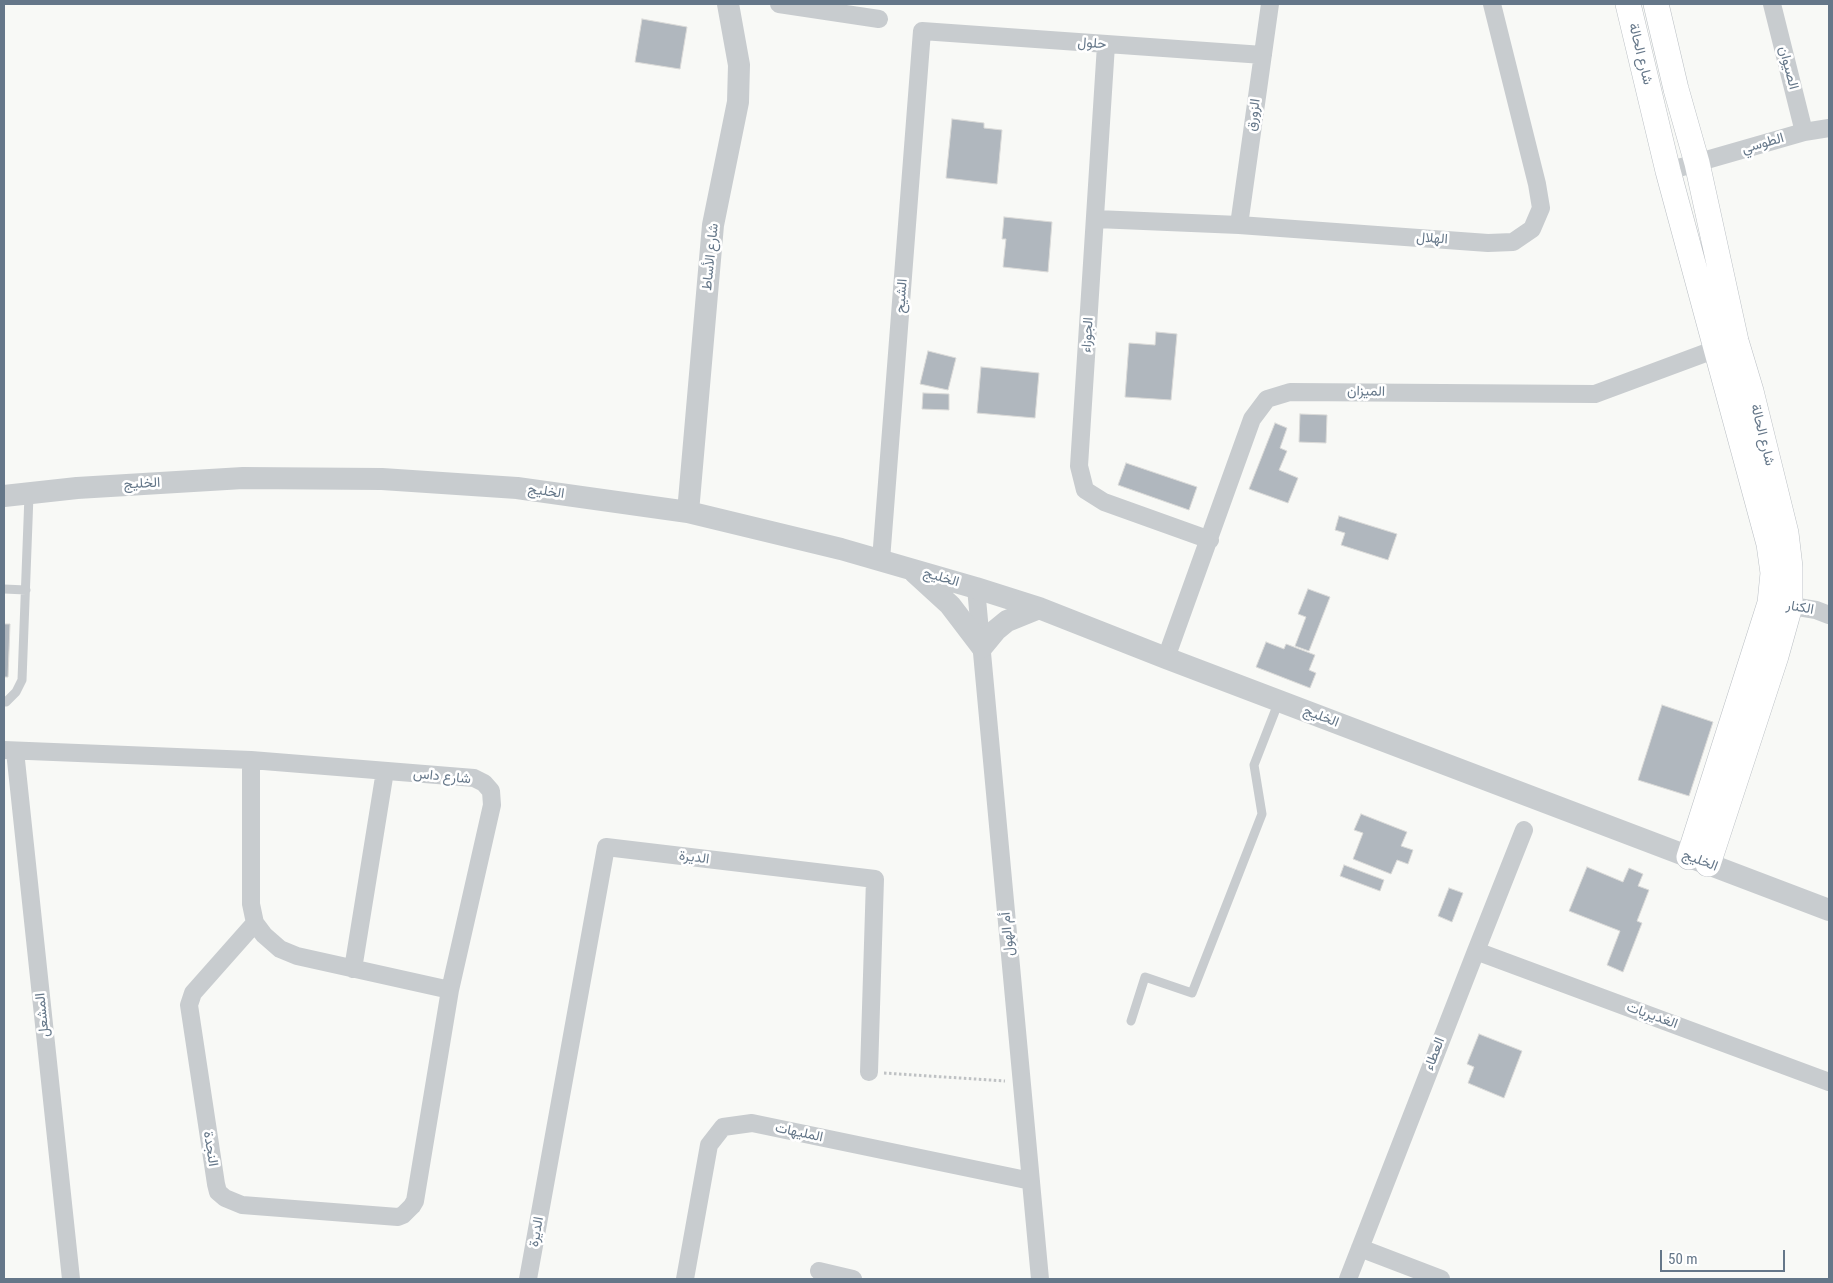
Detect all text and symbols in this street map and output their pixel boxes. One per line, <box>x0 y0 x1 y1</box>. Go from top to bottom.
street label: شارع الحالة <box>1624 21 1656 87</box>
street label: حلول <box>1077 35 1107 53</box>
street label: الصيوان <box>1775 45 1801 91</box>
street label: الزورق <box>1243 98 1265 132</box>
street label: الطوسي <box>1740 130 1786 158</box>
street label: شارع الأساط <box>699 222 723 292</box>
street label: الهلال <box>1416 230 1448 248</box>
street label: الشيح <box>892 278 912 314</box>
street label: الجوزاء <box>1078 317 1098 353</box>
street label: الميزان <box>1347 383 1385 401</box>
street label: شارع الحالة <box>1746 402 1778 468</box>
street label: الخليج <box>123 475 161 493</box>
street label: الخليج <box>527 481 565 503</box>
street label: الخليج <box>921 565 961 591</box>
street label: الكنار <box>1785 597 1815 619</box>
street label: الخليج <box>1301 703 1341 731</box>
street label: شارع داس <box>412 766 472 788</box>
street label: الخليج <box>1680 847 1720 875</box>
street label: الديرة <box>678 848 710 868</box>
street label: أم الهول <box>998 911 1018 957</box>
street label: المشعل <box>32 992 54 1038</box>
street label: الغديريات <box>1624 999 1680 1033</box>
street label: العطاء <box>1421 1035 1449 1073</box>
street label: المليهات <box>774 1120 824 1146</box>
street label: النجدة <box>199 1130 221 1168</box>
street label: الديرة <box>526 1216 548 1248</box>
scale bar <box>1663 1240 1788 1272</box>
text: 50 m <box>1668 1250 1698 1268</box>

